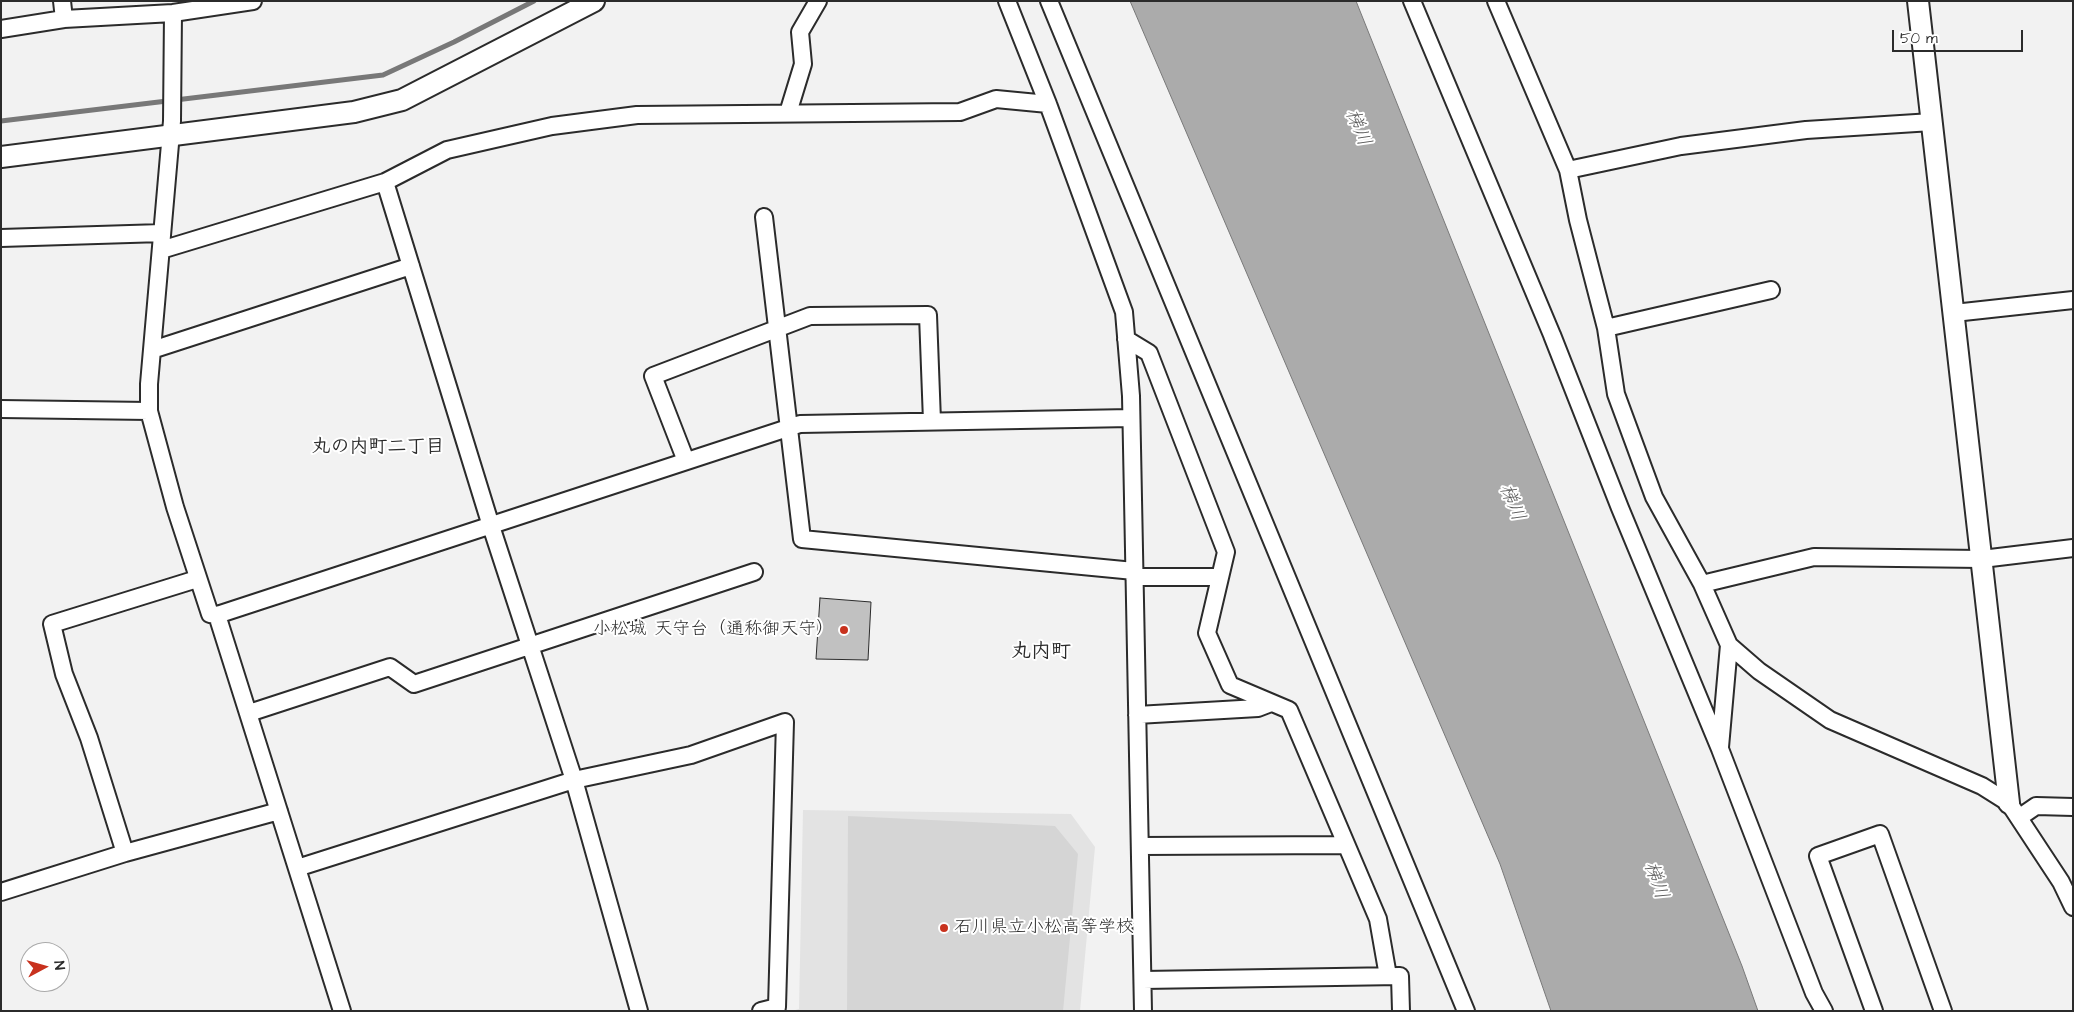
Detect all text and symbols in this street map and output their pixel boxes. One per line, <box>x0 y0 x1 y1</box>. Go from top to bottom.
scale bar <box>1894 20 2025 52</box>
text: 50 m <box>1900 28 1938 49</box>
water label: 梯川 <box>1339 106 1375 150</box>
district label: 丸の内町二丁目 <box>312 437 444 459</box>
water label: 梯川 <box>1493 481 1529 525</box>
place label: 小松城 天守台（通称御天守） <box>593 619 834 641</box>
marker: 小松城 天守台（通称御天守） <box>838 624 850 636</box>
district label: 丸内町 <box>1011 641 1071 665</box>
water label: 梯川 <box>1638 859 1672 903</box>
place label: 石川県立小松高等学校 <box>954 917 1134 939</box>
marker: 石川県立小松高等学校 <box>938 922 950 934</box>
north arrow <box>20 942 70 992</box>
text: N <box>49 960 69 971</box>

